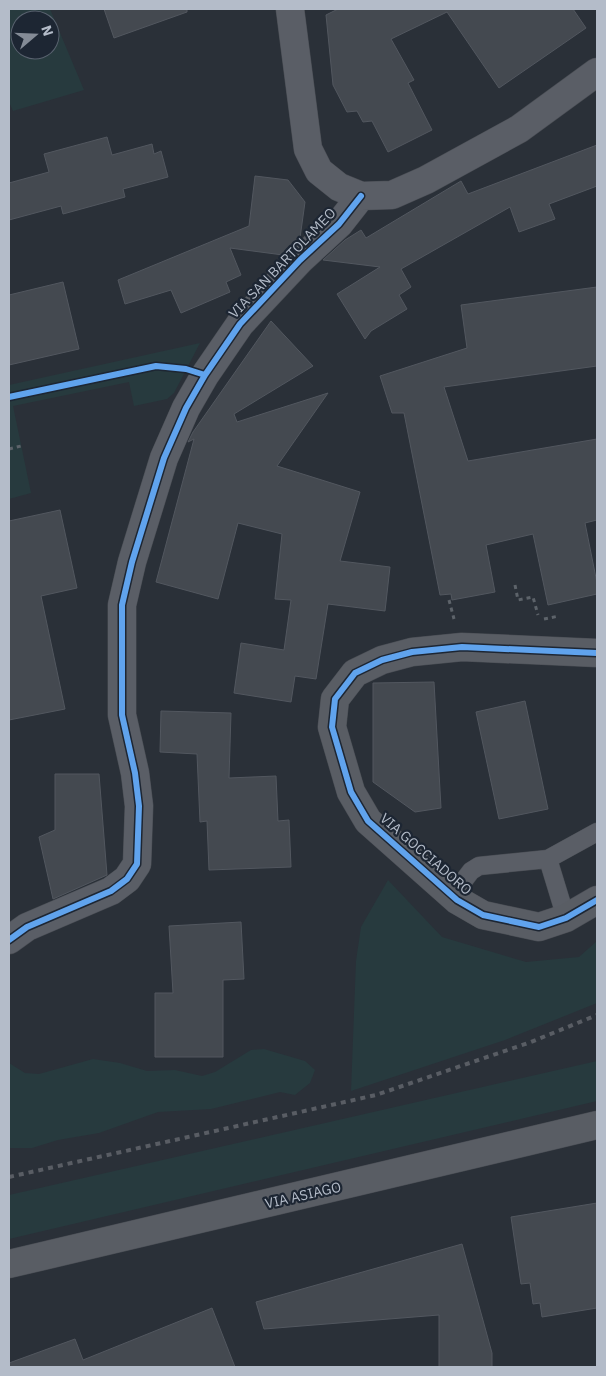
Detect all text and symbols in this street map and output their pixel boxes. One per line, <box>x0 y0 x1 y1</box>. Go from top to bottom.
north arrow <box>10 10 60 60</box>
text: N <box>37 23 57 38</box>
street label: VIA SAN BARTOLAMEO <box>225 204 339 322</box>
street label: VIA GOCCIADORO <box>376 809 476 899</box>
street label: VIA ASIAGO <box>263 1177 343 1212</box>

